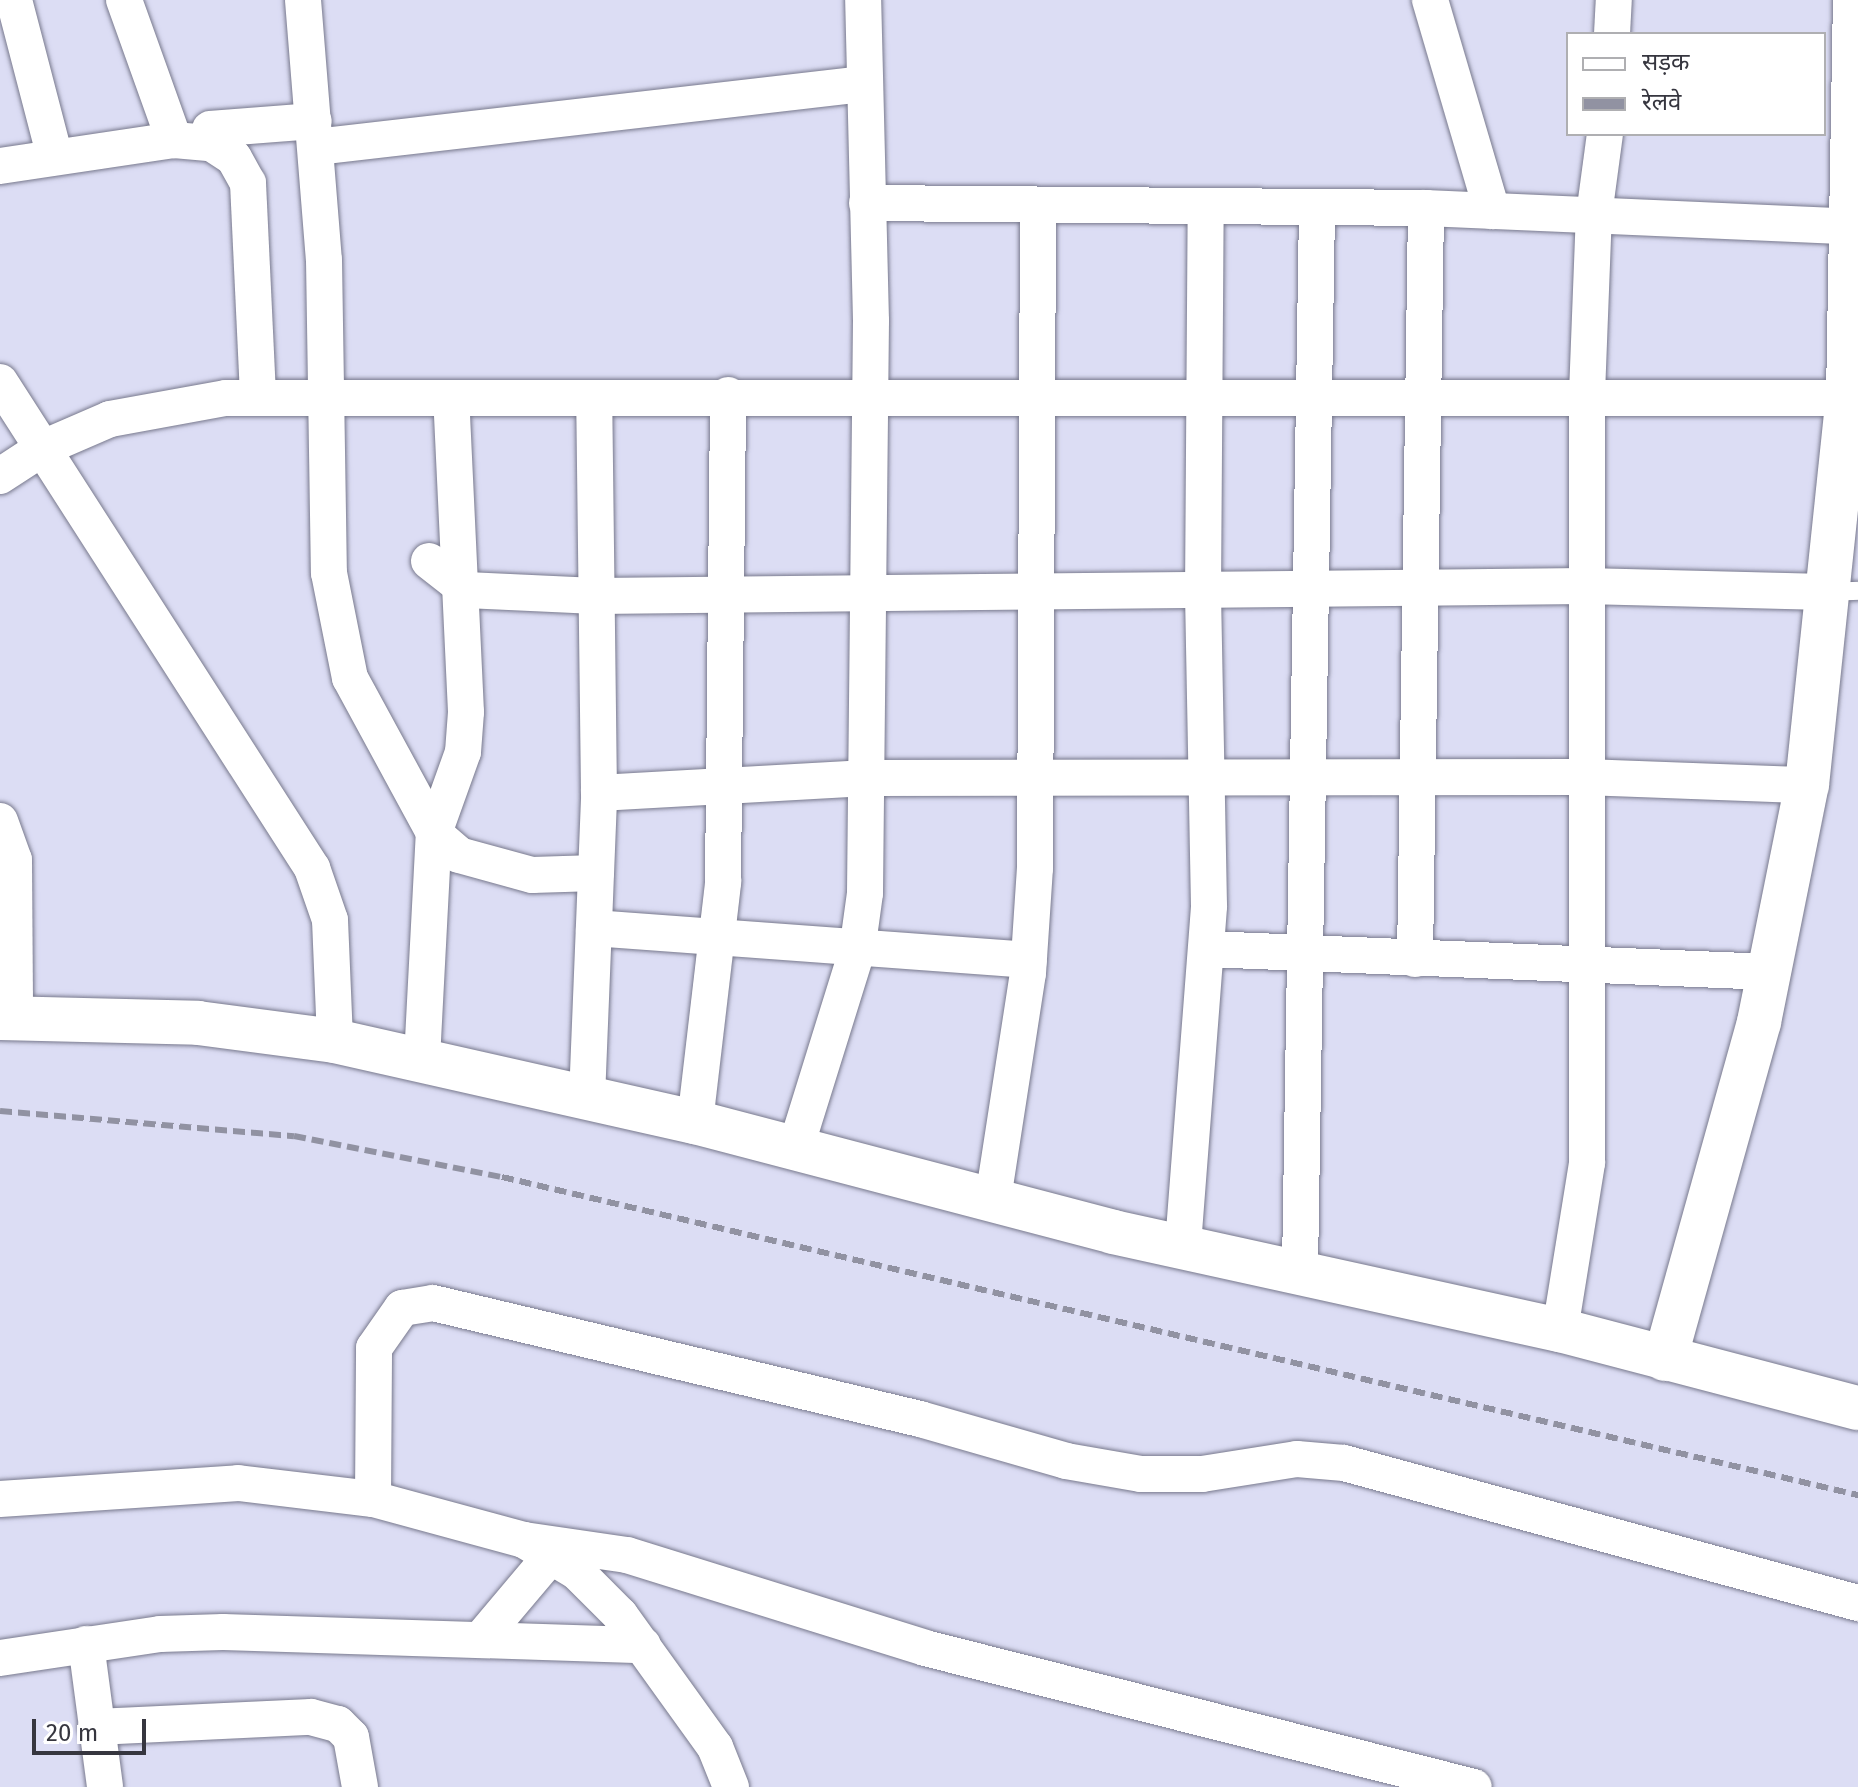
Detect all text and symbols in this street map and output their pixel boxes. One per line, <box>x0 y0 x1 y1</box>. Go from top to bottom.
legend <box>1566 32 1826 136</box>
text: सड़क <box>1642 48 1690 76</box>
text: रेलवे <box>1642 88 1681 116</box>
scale bar <box>36 1703 150 1753</box>
text: 20 m <box>46 1719 98 1747</box>

